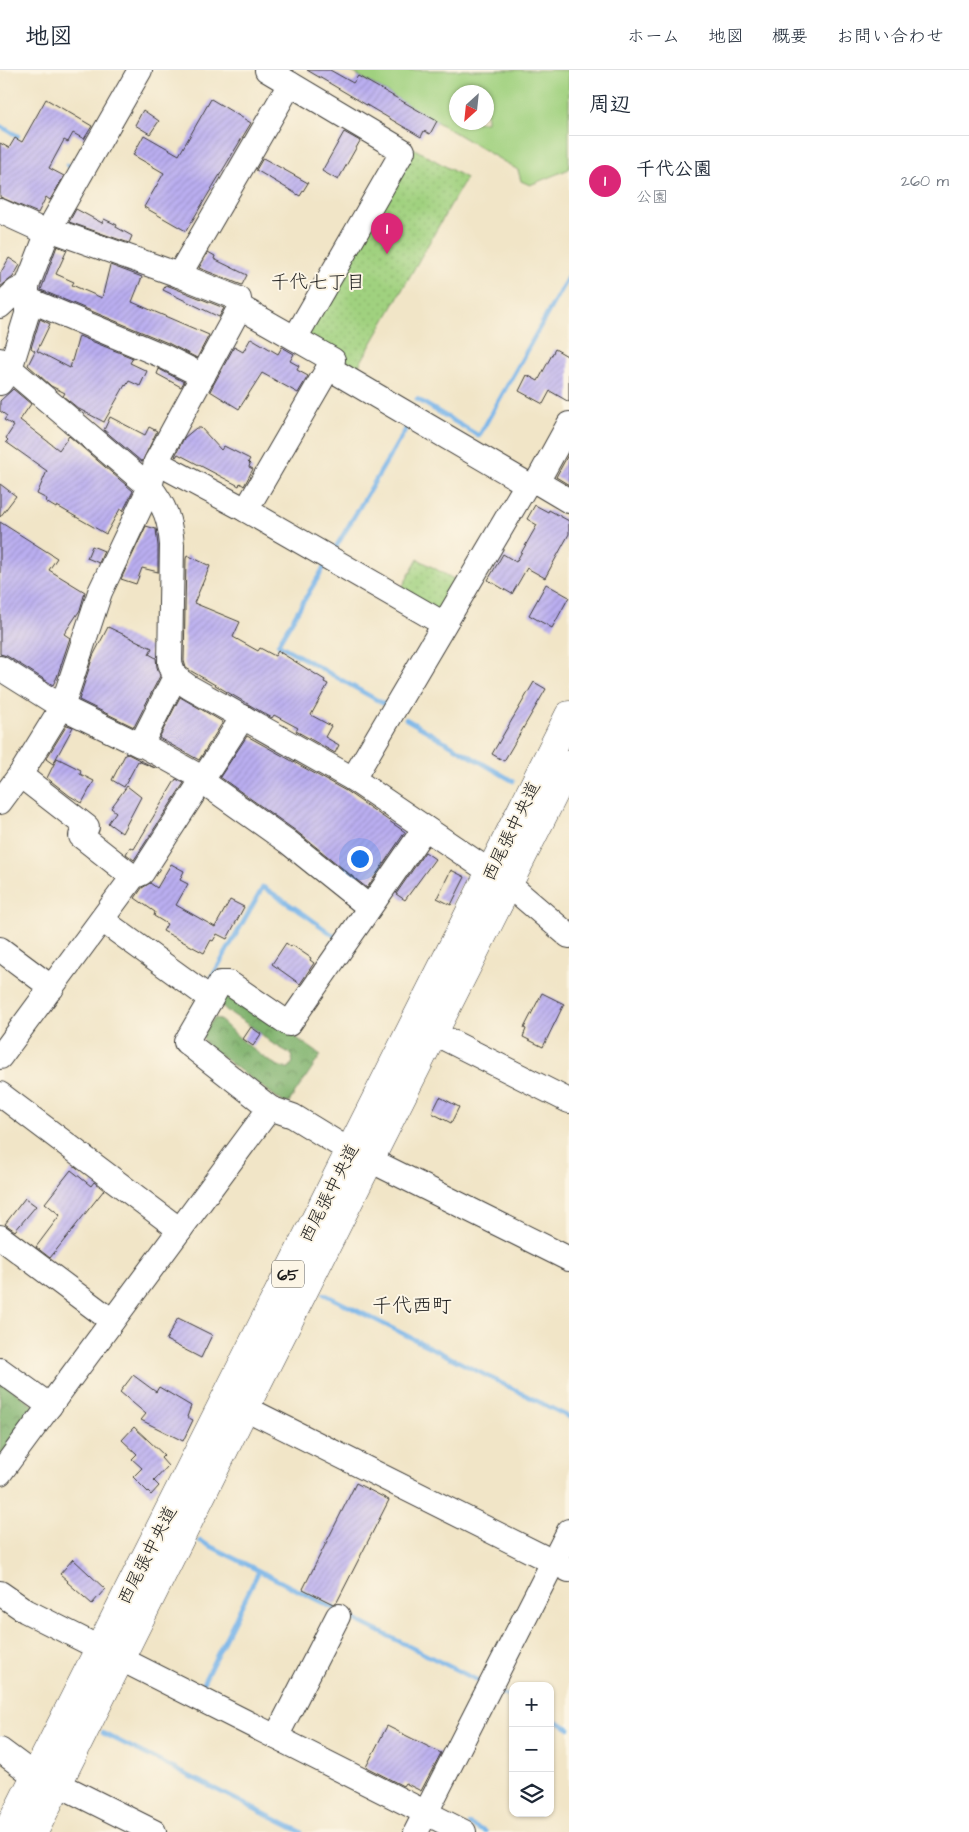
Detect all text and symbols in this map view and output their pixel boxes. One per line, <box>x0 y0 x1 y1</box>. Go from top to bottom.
text: 地図 <box>25 20 73 54</box>
text: ホーム <box>627 24 680 49</box>
text: 地図 <box>708 24 744 49</box>
text: 概要 <box>772 24 808 49</box>
text: お問い合わせ <box>836 24 944 49</box>
north arrow <box>449 85 494 130</box>
text: 周辺 <box>589 90 631 119</box>
text: 千代公園 <box>636 156 712 183</box>
text: 1 <box>604 170 606 192</box>
text: 260 m <box>901 170 949 192</box>
text: 公園 <box>636 186 668 208</box>
pin: 1 <box>371 213 403 254</box>
district label: 千代七丁目 <box>270 269 366 296</box>
street label: 西尾張中央道 <box>477 777 546 885</box>
your location <box>347 846 373 872</box>
street label: 西尾張中央道 <box>294 1139 365 1247</box>
road number: 65 <box>272 1260 304 1288</box>
district label: 千代西町 <box>372 1292 452 1320</box>
street label: 西尾張中央道 <box>112 1501 183 1609</box>
map controls <box>509 1682 554 1817</box>
button: + <box>509 1682 554 1727</box>
button: − <box>509 1727 554 1772</box>
button: layers <box>509 1772 554 1817</box>

